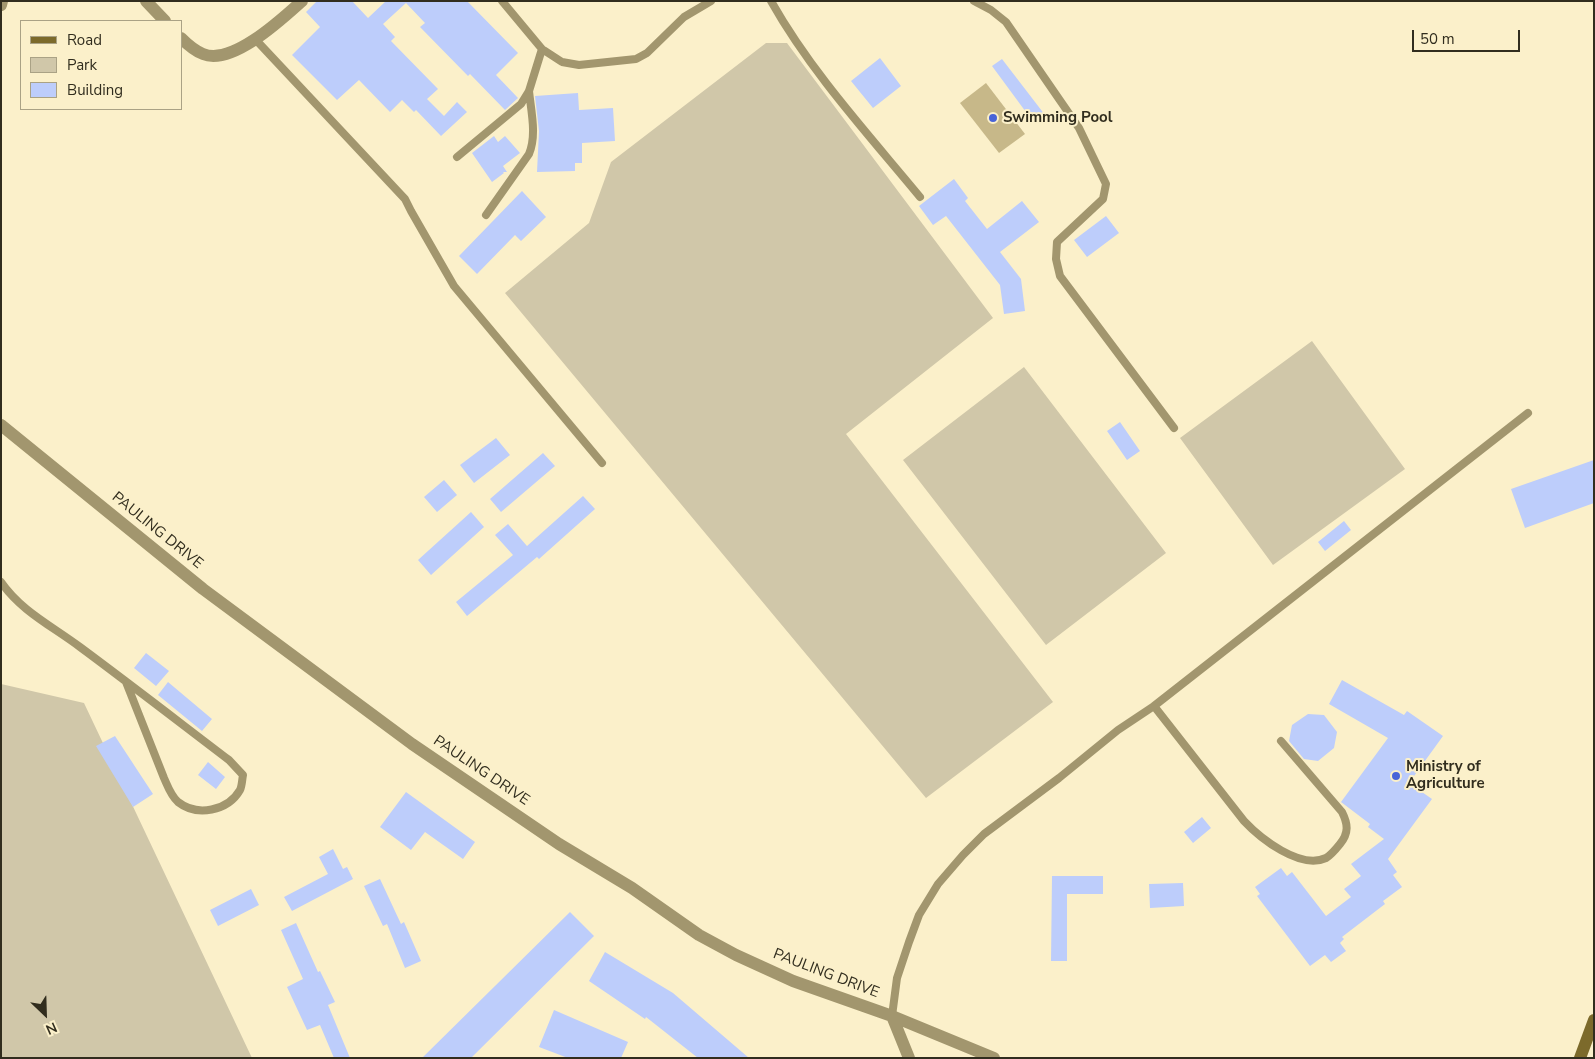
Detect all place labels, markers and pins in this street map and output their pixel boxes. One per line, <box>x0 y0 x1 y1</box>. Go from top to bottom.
place label: Swimming Pool <box>1003 109 1112 127</box>
marker: Swimming Pool <box>987 112 999 124</box>
place label: Ministry of Agriculture <box>1406 758 1485 793</box>
marker: Ministry of Agriculture <box>1390 770 1402 782</box>

